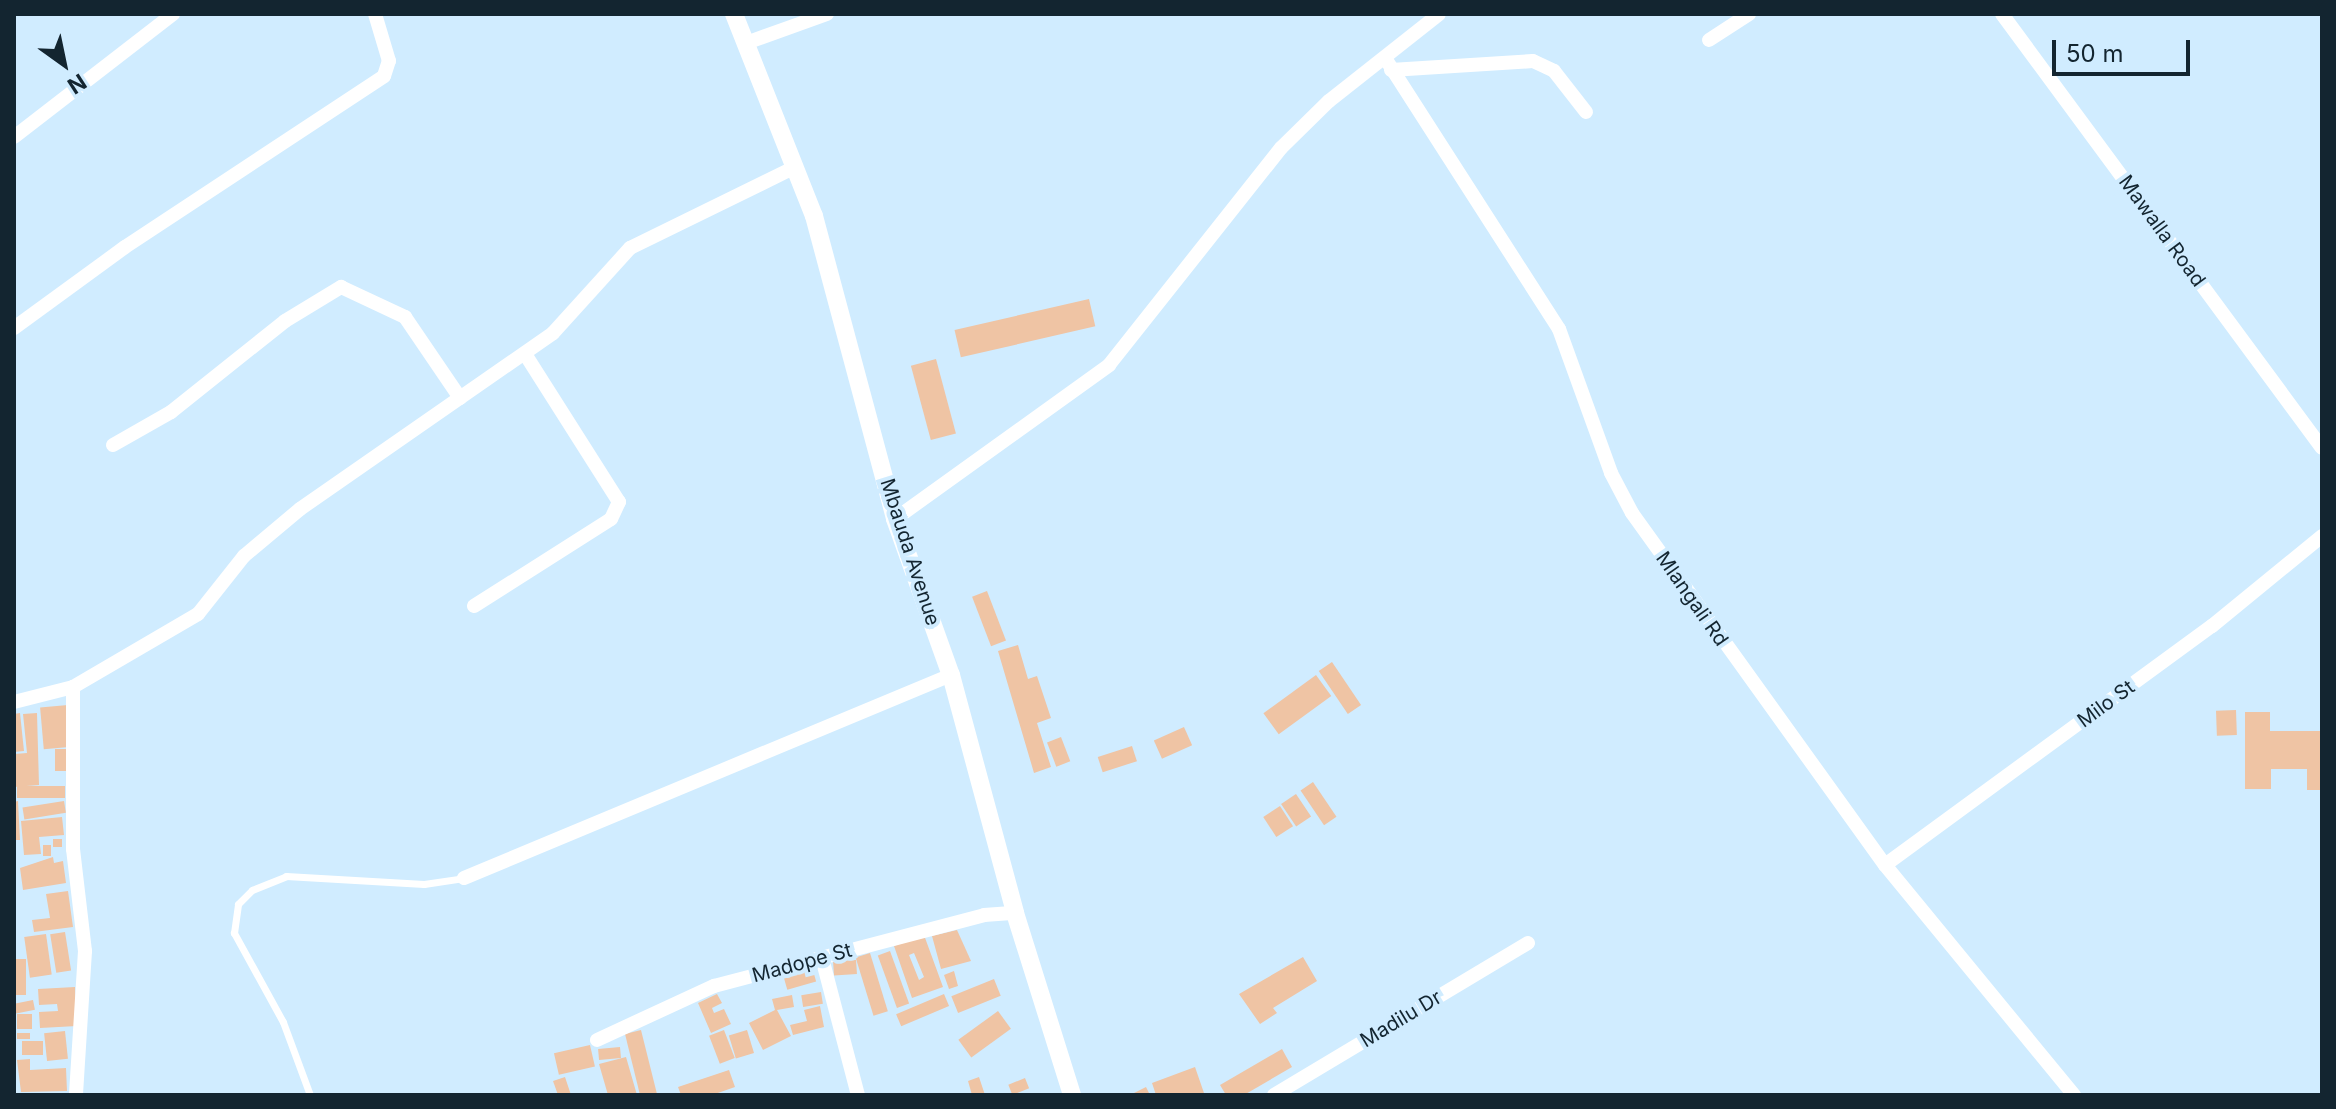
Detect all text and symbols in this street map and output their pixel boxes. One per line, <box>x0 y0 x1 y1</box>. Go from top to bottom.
north arrow <box>24 24 104 104</box>
scale bar <box>2056 24 2194 74</box>
text: 50 m <box>2066 39 2124 68</box>
text: N <box>63 69 91 100</box>
street label: Mawalla Road <box>2114 171 2210 291</box>
street label: Mbauda Avenue <box>875 476 945 628</box>
street label: Mlangali Rd <box>1651 547 1733 651</box>
street label: Milo St <box>2073 675 2139 733</box>
street label: Madope St <box>749 938 855 988</box>
street label: Madilu Dr <box>1356 985 1446 1053</box>

